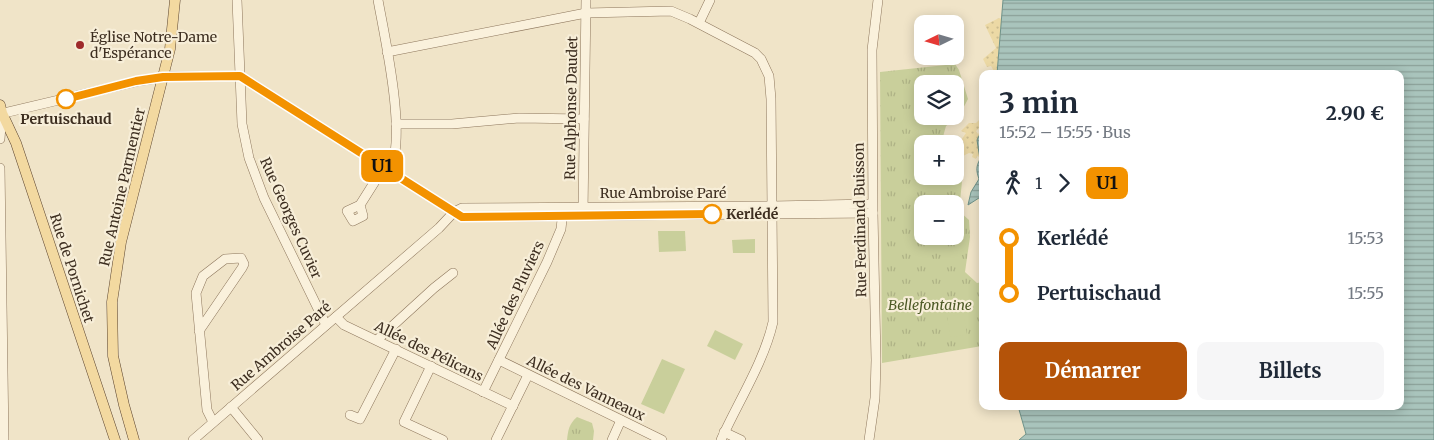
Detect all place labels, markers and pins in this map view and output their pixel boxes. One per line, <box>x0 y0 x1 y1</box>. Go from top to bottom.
place label: Église Notre-Dame d'Espérance <box>90 28 217 62</box>
marker: Église Notre-Dame d'Espérance <box>74 39 86 51</box>
marker: Pertuischaud <box>56 89 76 109</box>
place label: Pertuischaud <box>20 110 112 128</box>
marker: Kerlédé <box>702 204 722 224</box>
place label: Kerlédé <box>726 205 779 223</box>

